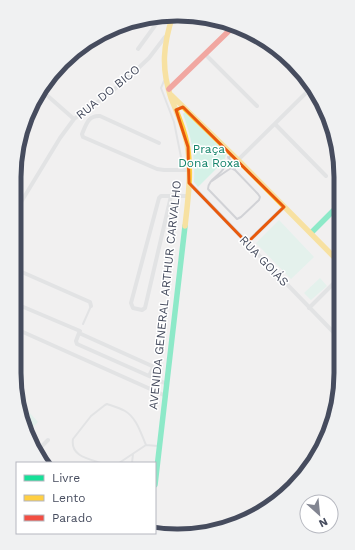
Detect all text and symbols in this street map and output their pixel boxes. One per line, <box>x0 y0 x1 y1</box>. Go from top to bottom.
street label: RUA DO BICO <box>73 62 143 122</box>
park label: Praça Dona Roxa <box>178 142 240 170</box>
street label: AVENIDA GENERAL ARTHUR CARVALHO <box>146 180 184 410</box>
street label: RUA GOIÁS <box>237 233 291 289</box>
legend <box>16 462 156 534</box>
text: Livre <box>52 471 80 485</box>
text: Lento <box>52 491 86 505</box>
north arrow <box>299 494 339 534</box>
text: Parado <box>52 511 92 525</box>
text: N <box>317 515 330 530</box>

